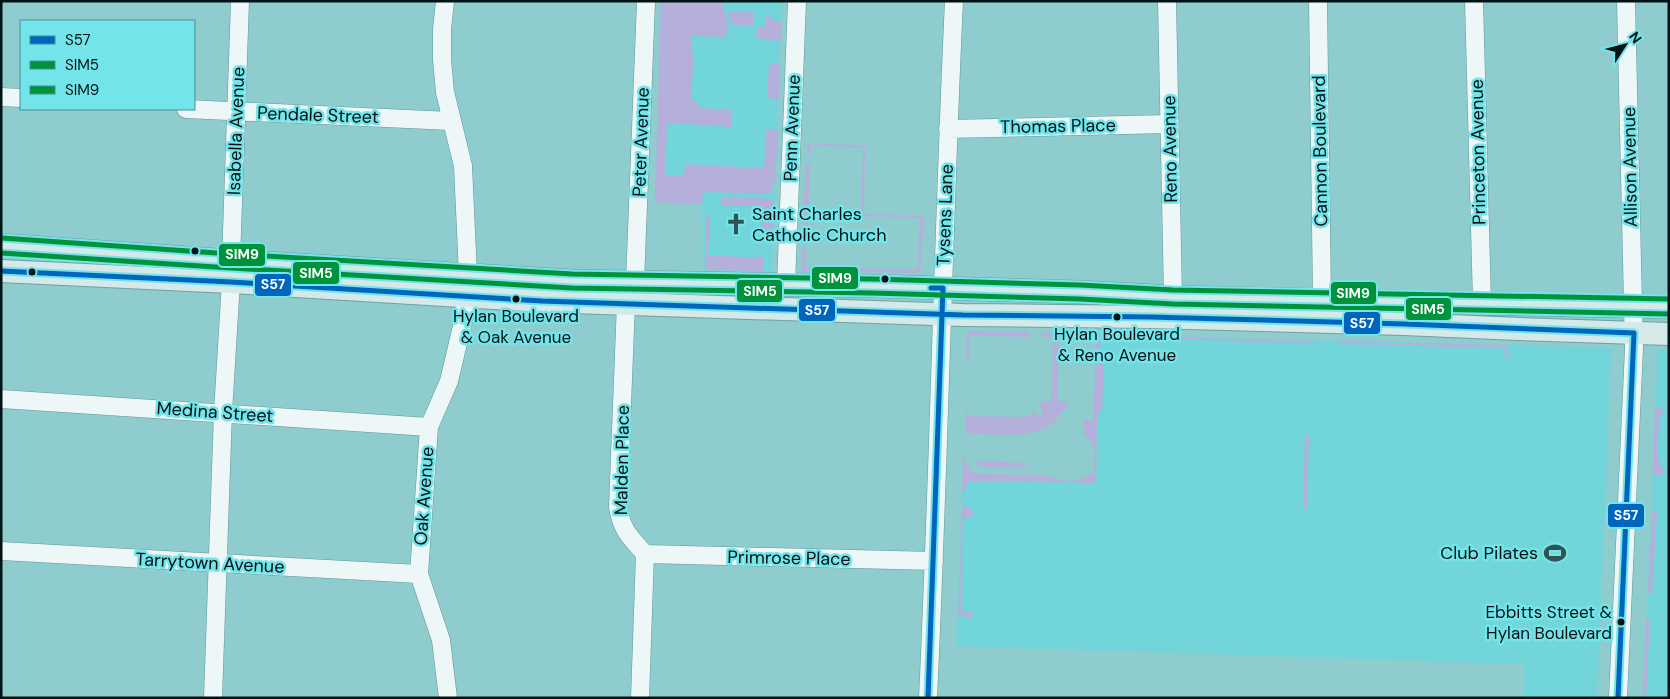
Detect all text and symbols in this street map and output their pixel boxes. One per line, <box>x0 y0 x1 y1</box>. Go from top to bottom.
legend <box>20 20 195 110</box>
north arrow <box>1600 20 1650 70</box>
text: N <box>1625 28 1646 47</box>
text: S57 <box>65 30 91 50</box>
text: SIM5 <box>65 55 99 75</box>
street label: Isabella Avenue <box>222 66 250 196</box>
street label: Penn Avenue <box>778 74 806 182</box>
street label: Cannon Boulevard <box>1307 75 1333 227</box>
street label: Princeton Avenue <box>1465 79 1491 225</box>
text: SIM9 <box>65 80 99 100</box>
street label: Peter Avenue <box>627 87 655 197</box>
street label: Reno Avenue <box>1157 95 1183 203</box>
street label: Pendale Street <box>257 101 379 129</box>
street label: Allison Avenue <box>1617 107 1643 227</box>
street label: Thomas Place <box>1000 113 1116 139</box>
street label: Tysens Lane <box>931 164 959 266</box>
place label: Saint Charles Catholic Church <box>752 202 886 247</box>
church icon: Saint Charles Catholic Church <box>723 211 749 237</box>
line badge: SIM9 <box>218 243 266 267</box>
text: SIM9 <box>225 245 259 263</box>
unlabelled marker <box>190 246 200 256</box>
line badge: SIM5 <box>292 261 340 285</box>
text: SIM5 <box>299 264 333 282</box>
line badge: SIM9 <box>811 266 859 290</box>
unlabelled marker <box>27 267 37 277</box>
text: SIM9 <box>818 269 852 287</box>
line badge: S57 <box>254 273 292 297</box>
unlabelled marker <box>880 274 890 284</box>
text: S57 <box>261 275 286 293</box>
line badge: SIM5 <box>736 279 783 303</box>
line badge: SIM9 <box>1330 281 1377 305</box>
text: SIM5 <box>743 282 777 300</box>
text: SIM9 <box>1336 284 1370 302</box>
marker: Hylan Boulevard & Oak Avenue <box>511 294 521 304</box>
line badge: SIM5 <box>1405 297 1452 321</box>
line badge: S57 <box>798 298 836 322</box>
text: SIM5 <box>1411 300 1445 318</box>
text: S57 <box>805 301 830 319</box>
place label: Hylan Boulevard & Oak Avenue <box>453 305 579 348</box>
line badge: S57 <box>1343 311 1381 335</box>
marker: Hylan Boulevard & Reno Avenue <box>1112 312 1122 322</box>
text: S57 <box>1350 314 1375 332</box>
place label: Hylan Boulevard & Reno Avenue <box>1054 323 1180 366</box>
street label: Medina Street <box>156 396 274 428</box>
street label: Malden Place <box>609 405 635 515</box>
street label: Oak Avenue <box>409 446 439 546</box>
line badge: S57 <box>1607 503 1645 528</box>
text: S57 <box>1614 506 1639 524</box>
sports icon: Club Pilates <box>1542 540 1568 566</box>
place label: Club Pilates <box>1440 541 1538 565</box>
street label: Primrose Place <box>727 545 851 571</box>
street label: Tarrytown Avenue <box>135 547 285 579</box>
place label: Ebbitts Street & Hylan Boulevard <box>1485 601 1613 644</box>
marker: Ebbitts Street & Hylan Boulevard <box>1616 617 1626 627</box>

